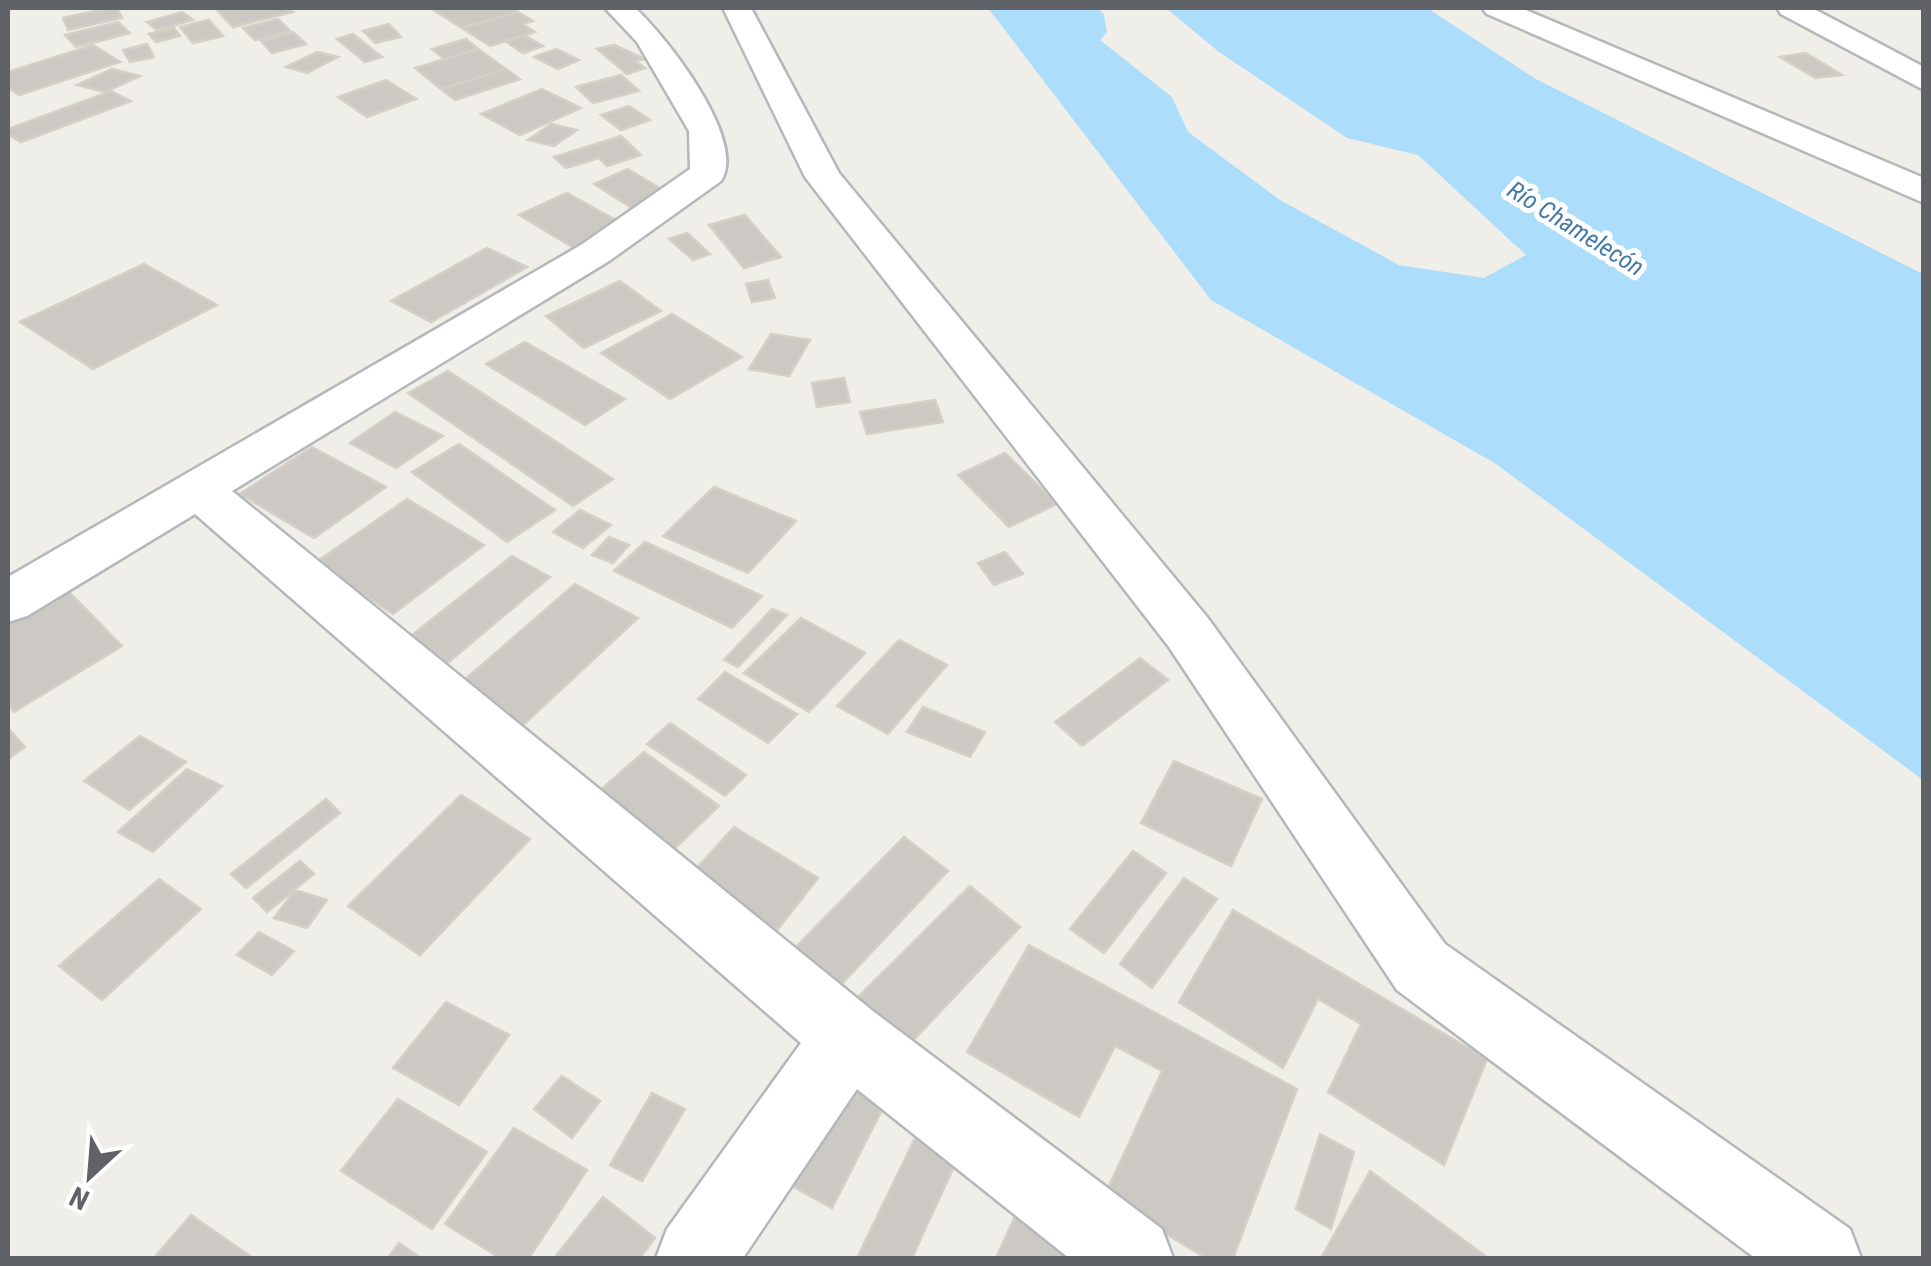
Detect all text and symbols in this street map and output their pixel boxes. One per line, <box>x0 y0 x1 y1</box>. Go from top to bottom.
water label: Río Chamelecón <box>1502 175 1649 282</box>
north arrow <box>40 1126 140 1226</box>
text: N <box>64 1179 94 1217</box>

